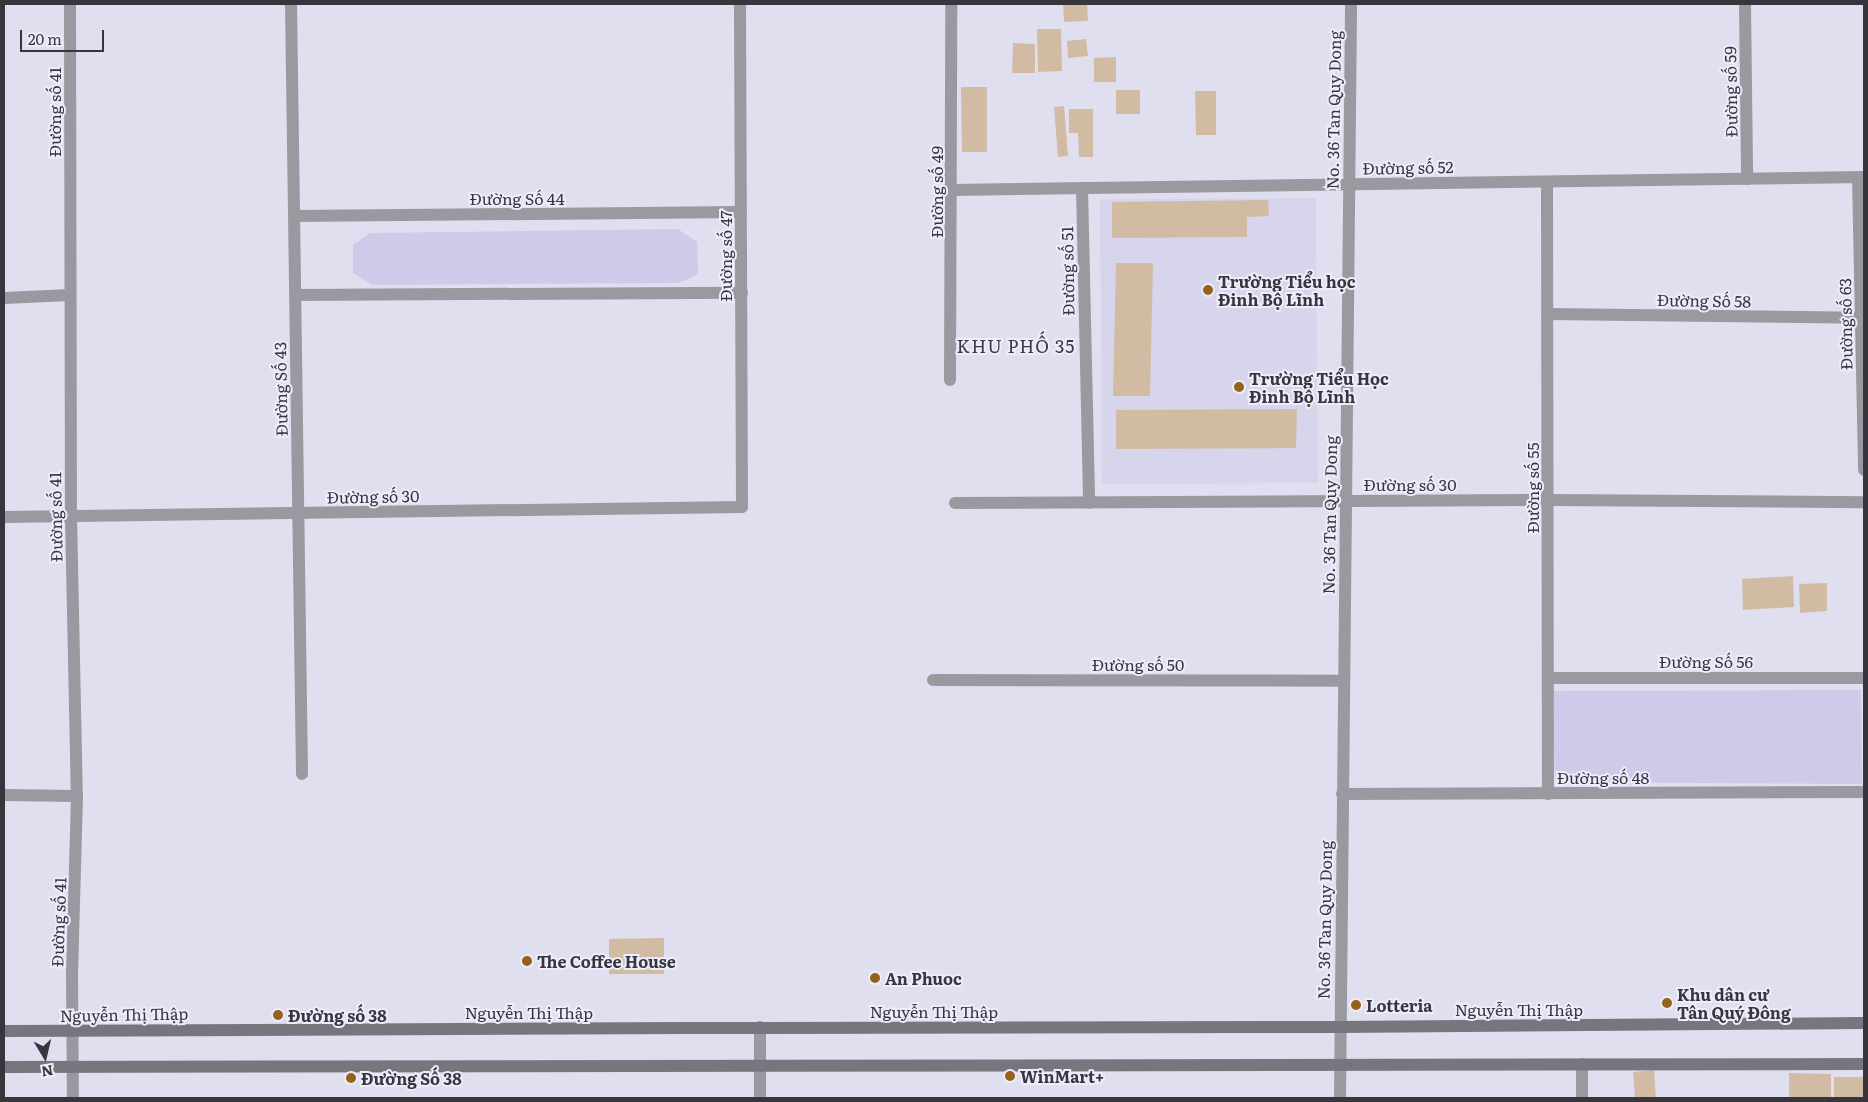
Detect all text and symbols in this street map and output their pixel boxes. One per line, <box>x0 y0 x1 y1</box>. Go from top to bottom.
scale bar <box>22 20 106 52</box>
text: 20 m <box>28 27 62 50</box>
street label: No. 36 Tan Quy Dong <box>1322 30 1344 190</box>
street label: Đường số 59 <box>1720 46 1740 138</box>
street label: Đường số 41 <box>44 67 64 157</box>
street label: Đường số 49 <box>926 146 946 238</box>
street label: Đường số 52 <box>1362 157 1454 177</box>
street label: Đường Số 44 <box>470 188 564 208</box>
street label: Đường số 47 <box>715 210 735 302</box>
street label: Đường số 51 <box>1057 226 1077 316</box>
place label: Trường Tiểu học Đinh Bộ Lĩnh <box>1218 271 1355 309</box>
street label: Đường số 63 <box>1835 278 1855 370</box>
marker: Trường Tiểu học Đinh Bộ Lĩnh <box>1202 284 1214 296</box>
street label: Đường Số 58 <box>1657 290 1751 310</box>
district label: KHU PHỐ 35 <box>955 335 1077 357</box>
street label: Đường Số 43 <box>270 341 290 437</box>
place label: Trường Tiểu Học Đinh Bộ Lĩnh <box>1249 368 1389 406</box>
marker: Trường Tiểu Học Đinh Bộ Lĩnh <box>1233 381 1245 393</box>
street label: No. 36 Tan Quy Dong <box>1318 435 1340 595</box>
street label: Đường số 55 <box>1522 442 1542 534</box>
street label: Đường số 41 <box>45 472 65 562</box>
street label: Đường số 30 <box>1364 474 1456 494</box>
street label: Đường số 30 <box>326 486 420 506</box>
street label: Đường Số 56 <box>1659 651 1753 671</box>
street label: Đường số 50 <box>1092 654 1184 674</box>
street label: Đường số 48 <box>1557 767 1649 787</box>
street label: No. 36 Tan Quy Dong <box>1313 840 1335 1000</box>
street label: Đường số 41 <box>47 877 69 967</box>
place label: The Coffee House <box>537 951 676 971</box>
marker: The Coffee House <box>521 955 533 967</box>
place label: An Phuoc <box>885 968 962 988</box>
marker: An Phuoc <box>869 972 881 984</box>
place label: Khu dân cư Tân Quý Đông <box>1677 984 1791 1022</box>
place label: Lotteria <box>1366 995 1433 1015</box>
marker: Khu dân cư Tân Quý Đông <box>1661 997 1673 1009</box>
marker: Lotteria <box>1350 999 1362 1011</box>
street label: Nguyễn Thị Thập <box>1455 999 1583 1019</box>
street label: Nguyễn Thị Thập <box>870 1001 998 1021</box>
street label: Nguyễn Thị Thập <box>465 1002 593 1022</box>
street label: Nguyễn Thị Thập <box>60 1003 188 1025</box>
place label: Đường số 38 <box>288 1005 387 1025</box>
marker: Đường số 38 <box>272 1009 284 1021</box>
north arrow <box>20 1032 70 1082</box>
text: N <box>40 1061 55 1083</box>
place label: WinMart+ <box>1020 1066 1104 1086</box>
place label: Đường Số 38 <box>361 1068 462 1088</box>
marker: WinMart+ <box>1004 1070 1016 1082</box>
marker: Đường Số 38 <box>345 1072 357 1084</box>

